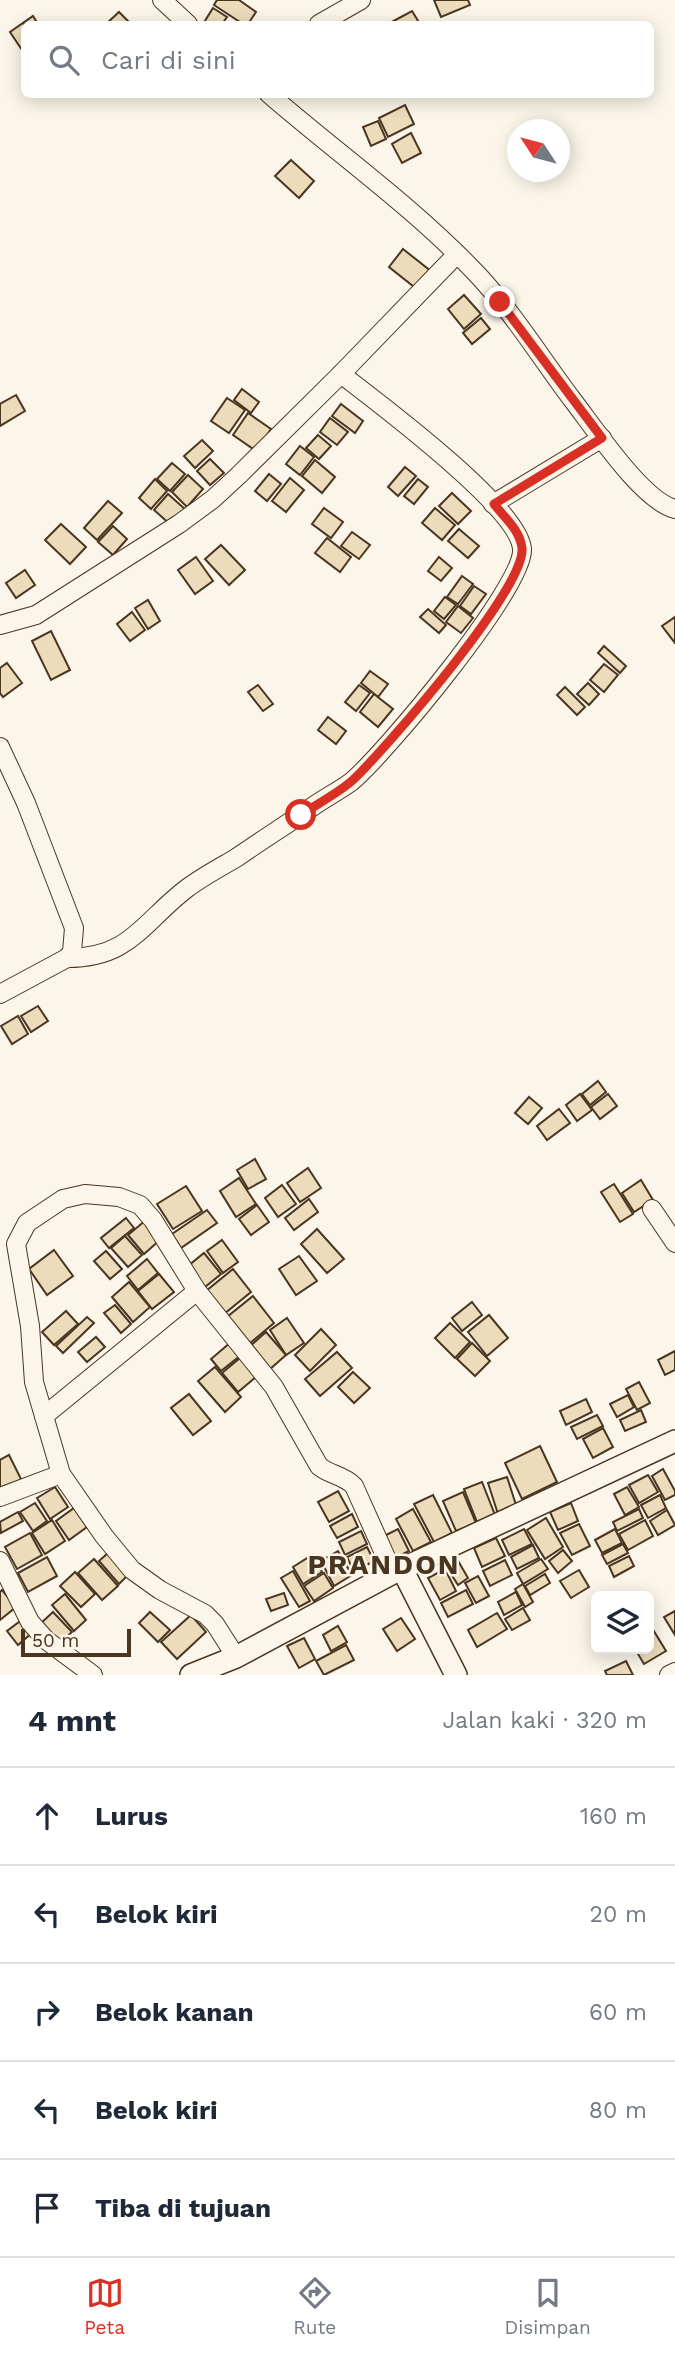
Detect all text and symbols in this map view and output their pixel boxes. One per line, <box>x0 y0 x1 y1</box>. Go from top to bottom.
search box <box>21 21 654 98</box>
icon: search <box>45 41 83 79</box>
text: Cari di sini <box>101 45 236 75</box>
north arrow <box>507 119 570 182</box>
route end <box>484 286 515 317</box>
route start <box>285 799 316 830</box>
district label: PRANDON <box>307 1548 461 1581</box>
map controls <box>591 1591 654 1654</box>
button: layers <box>591 1591 654 1654</box>
scale bar <box>21 1626 131 1658</box>
text: 50 m <box>32 1629 79 1652</box>
text: 4 mnt <box>28 1703 116 1738</box>
text: Jalan kaki · 320 m <box>442 1707 647 1734</box>
icon: ahead <box>28 1797 66 1835</box>
text: Lurus <box>95 1801 168 1831</box>
text: 160 m <box>580 1803 647 1830</box>
icon: left <box>28 1895 66 1933</box>
text: Belok kiri <box>95 1899 218 1929</box>
text: 20 m <box>590 1901 647 1928</box>
icon: right <box>28 1993 66 2031</box>
text: Belok kanan <box>95 1997 254 2027</box>
text: 60 m <box>589 1999 647 2026</box>
icon: left <box>28 2091 66 2129</box>
text: Belok kiri <box>95 2095 218 2125</box>
text: 80 m <box>589 2097 647 2124</box>
icon: arrive <box>28 2189 66 2227</box>
text: Tiba di tujuan <box>95 2193 271 2223</box>
tab: Peta <box>84 2274 125 2339</box>
tab: Rute <box>293 2274 336 2339</box>
tab: Disimpan <box>505 2274 591 2339</box>

